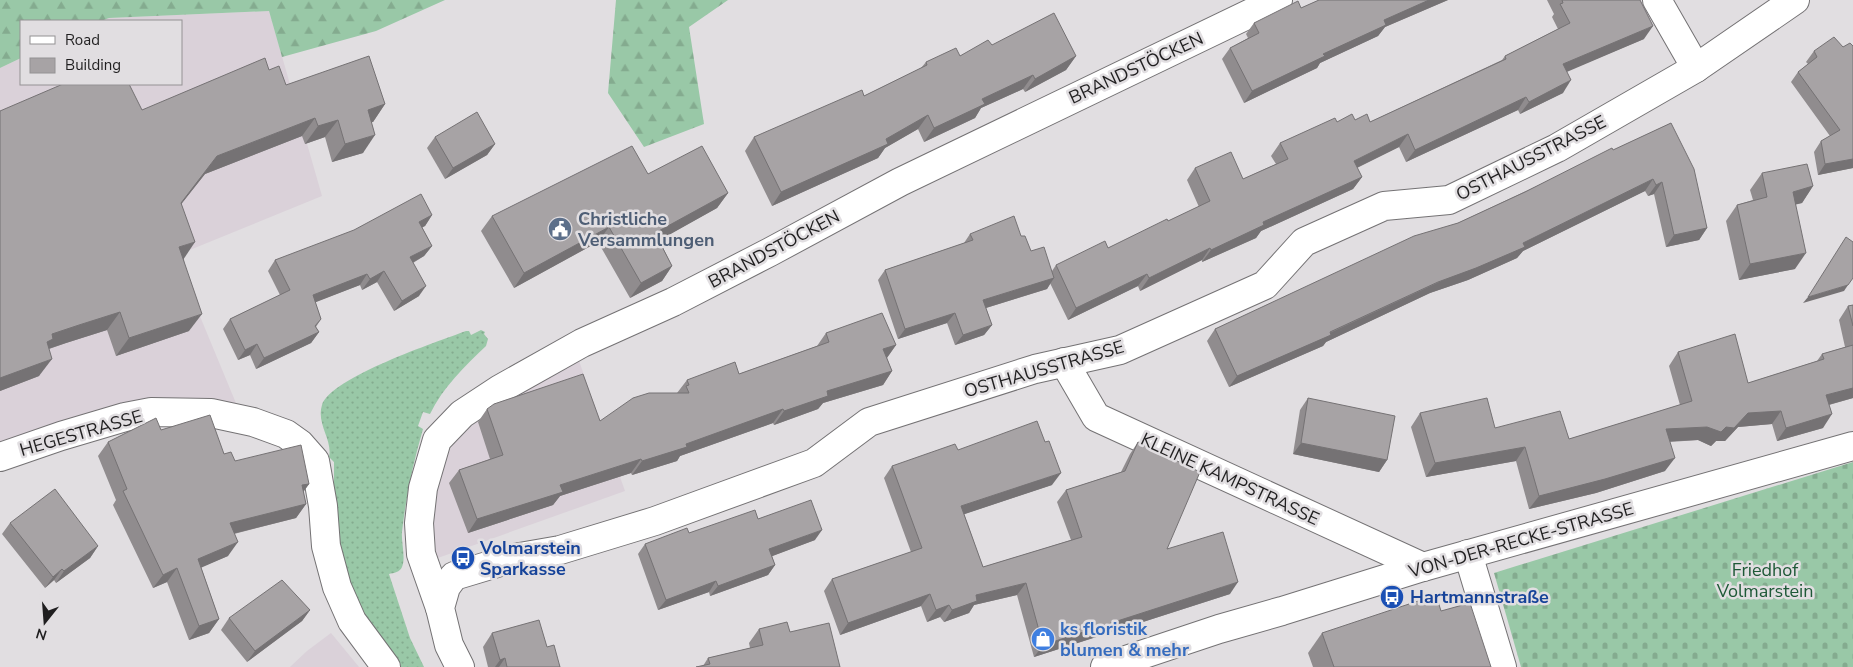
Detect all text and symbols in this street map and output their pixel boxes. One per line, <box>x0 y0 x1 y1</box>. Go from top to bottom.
legend <box>20 20 182 85</box>
street label: BRANDSTÖCKEN <box>1065 26 1207 110</box>
text: Road <box>65 30 100 50</box>
text: Building <box>65 55 121 75</box>
street label: OSTHAUSSTRASSE <box>1452 110 1610 206</box>
street label: BRANDSTÖCKEN <box>704 204 844 294</box>
place label: Christliche Versammlungen <box>577 207 714 252</box>
public building icon: Christliche Versammlungen <box>547 216 573 242</box>
street label: OSTHAUSSTRASSE <box>961 335 1127 403</box>
street label: HEGESTRASSE <box>17 404 145 462</box>
street label: KLEINE KAMPSTRASSE <box>1137 427 1323 531</box>
street label: VON-DER-RECKE-STRASSE <box>1405 496 1636 584</box>
place label: Volmarstein Sparkasse <box>479 536 581 581</box>
bus stop icon: Volmarstein Sparkasse <box>450 545 476 571</box>
park label: Friedhof Volmarstein <box>1716 558 1813 603</box>
bus stop icon: Hartmannstraße <box>1379 584 1405 610</box>
place label: Hartmannstraße <box>1410 585 1549 609</box>
north arrow <box>20 597 70 647</box>
place label: ks floristik blumen & mehr <box>1060 617 1189 662</box>
text: N <box>34 623 49 645</box>
shop icon: ks floristik blumen & mehr <box>1030 626 1056 652</box>

